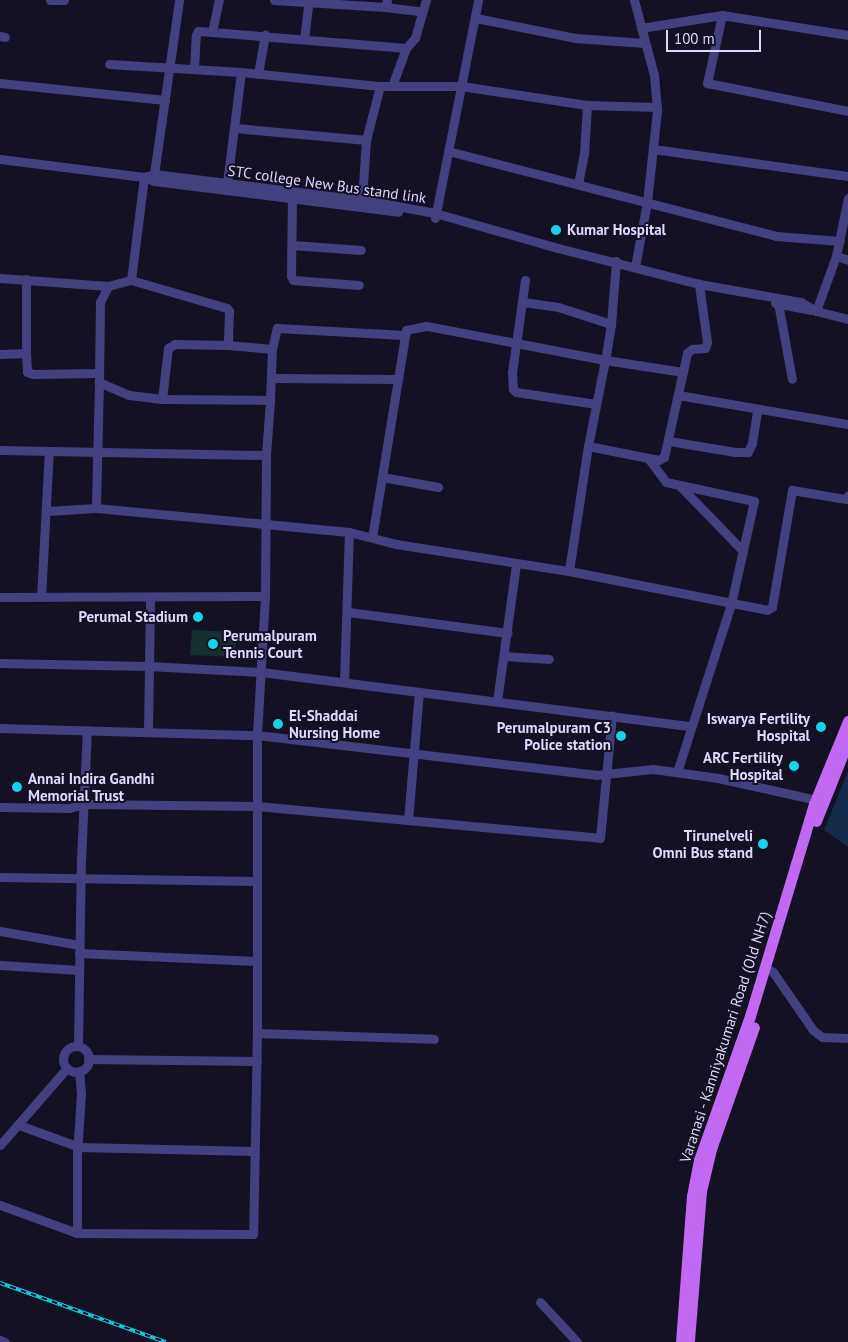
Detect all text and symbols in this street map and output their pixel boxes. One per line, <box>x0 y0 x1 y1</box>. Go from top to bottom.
scale bar <box>668 20 763 52</box>
text: 100 m <box>674 29 715 48</box>
street label: STC college New Bus stand link <box>226 161 428 207</box>
place label: Kumar Hospital <box>567 221 666 239</box>
marker: Kumar Hospital <box>549 223 563 237</box>
place label: Perumal Stadium <box>78 608 188 626</box>
marker: Perumal Stadium <box>192 611 204 623</box>
place label: Perumalpuram Tennis Court <box>223 626 317 661</box>
marker: Perumalpuram Tennis Court <box>207 638 219 650</box>
place label: El-Shaddai Nursing Home <box>289 706 380 741</box>
place label: Iswarya Fertility Hospital <box>707 709 810 744</box>
marker: El-Shaddai Nursing Home <box>271 717 285 731</box>
place label: Perumalpuram C3 Police station <box>496 718 611 753</box>
marker: Iswarya Fertility Hospital <box>814 720 828 734</box>
marker: Perumalpuram C3 Police station <box>615 730 627 742</box>
place label: ARC Fertility Hospital <box>702 748 783 783</box>
marker: ARC Fertility Hospital <box>787 759 801 773</box>
place label: Annai Indira Gandhi Memorial Trust <box>28 769 155 804</box>
marker: Annai Indira Gandhi Memorial Trust <box>10 780 24 794</box>
place label: Tirunelveli Omni Bus stand <box>653 826 753 861</box>
marker: Tirunelveli Omni Bus stand <box>757 838 769 850</box>
street label: Varanasi - Kanniyakumari Road (Old NH7) <box>675 908 775 1166</box>

